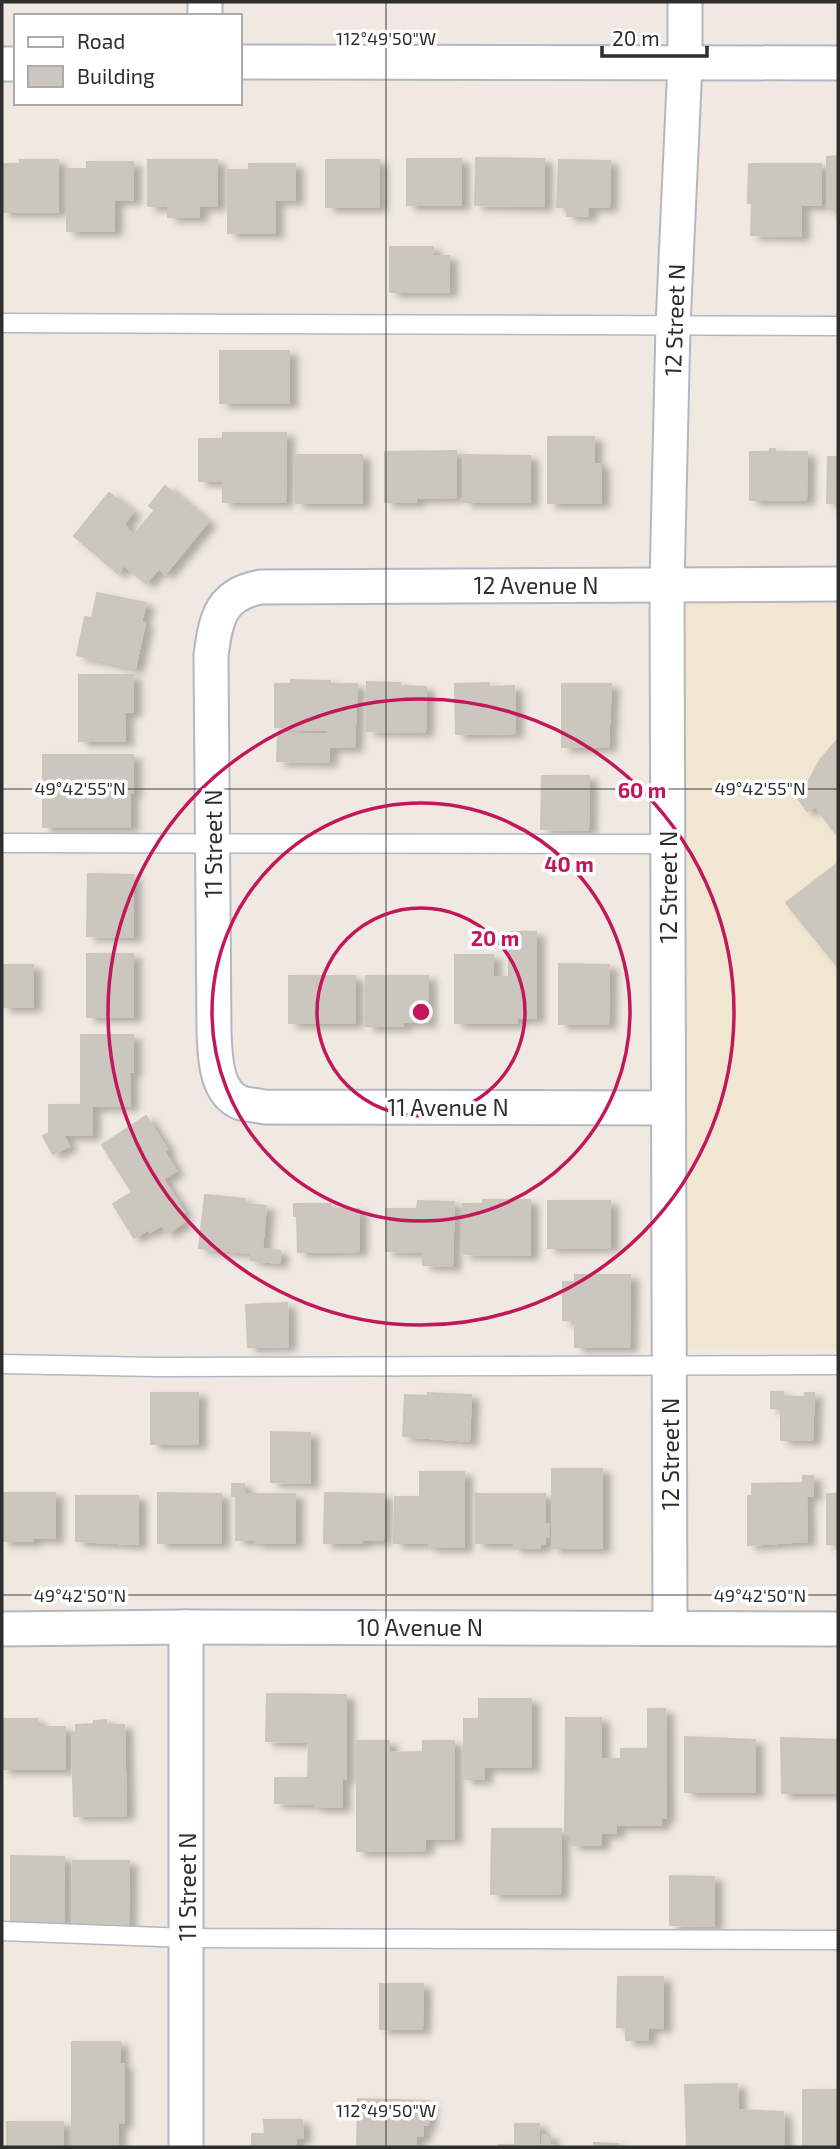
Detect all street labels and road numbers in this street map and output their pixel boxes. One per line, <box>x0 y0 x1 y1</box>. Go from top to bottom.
street label: 12 Street N <box>658 263 690 377</box>
street label: 12 Avenue N <box>473 571 599 599</box>
street label: 11 Street N <box>199 790 227 898</box>
street label: 12 Street N <box>654 831 682 943</box>
street label: 11 Avenue N <box>387 1093 509 1121</box>
street label: 12 Street N <box>656 1398 684 1510</box>
street label: 10 Avenue N <box>357 1613 483 1641</box>
street label: 11 Street N <box>173 1833 201 1941</box>

